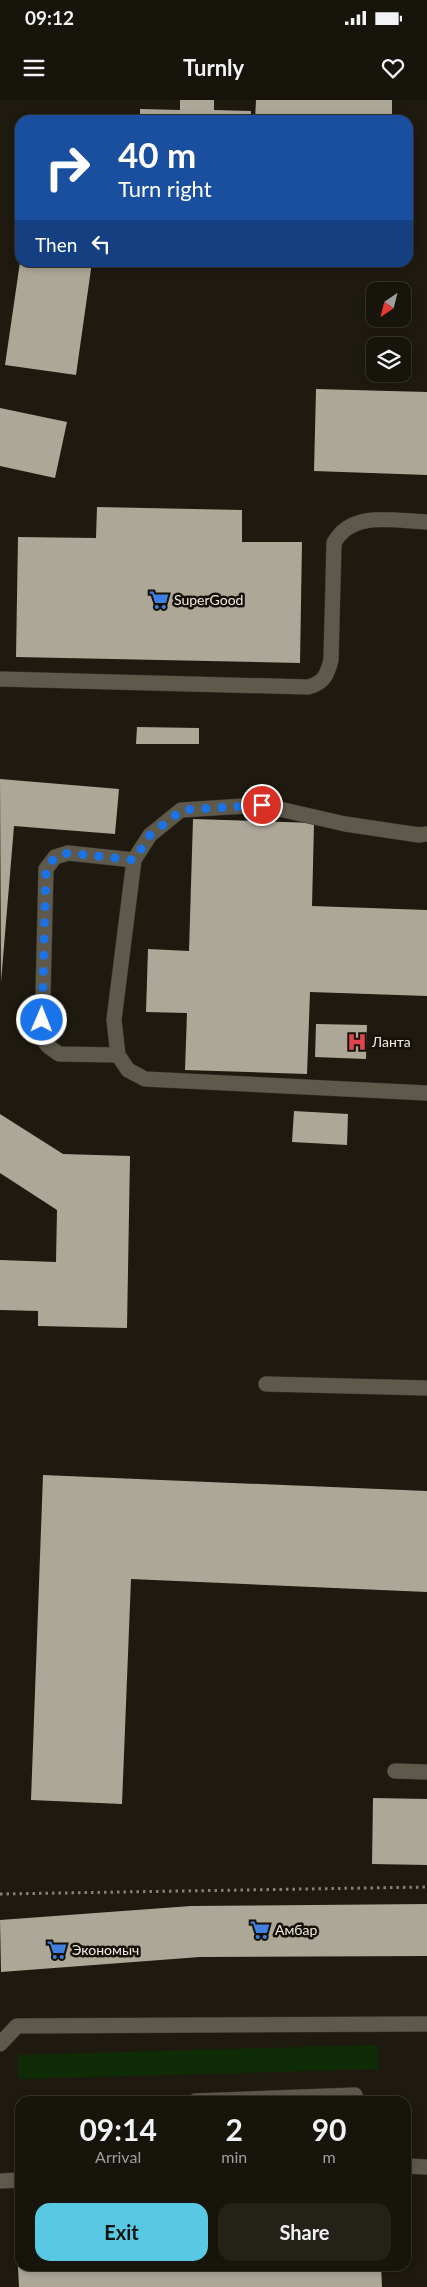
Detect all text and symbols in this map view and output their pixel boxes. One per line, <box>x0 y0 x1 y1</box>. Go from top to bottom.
text: 09:12 <box>25 6 74 29</box>
icon: menu <box>20 54 48 82</box>
text: Turnly <box>183 54 244 81</box>
icon: heart <box>379 54 407 82</box>
text: 40 m <box>118 133 196 175</box>
icon: right <box>35 135 100 200</box>
text: Turn right <box>118 175 212 202</box>
icon: left <box>87 230 115 258</box>
text: Then <box>35 233 77 256</box>
north arrow <box>366 282 411 328</box>
map controls <box>366 282 411 382</box>
button: layers <box>366 337 411 382</box>
supermarket icon: SuperGood <box>148 589 170 611</box>
place label: SuperGood <box>174 591 243 608</box>
pin <box>241 784 283 826</box>
icon: arrive <box>248 791 276 819</box>
position arrow <box>15 993 67 1045</box>
hospital icon: Ланта <box>346 1031 368 1053</box>
place label: Ланта <box>371 1033 411 1050</box>
supermarket icon: Амбар <box>249 1919 271 1941</box>
place label: Амбар <box>275 1921 317 1938</box>
supermarket icon: Экономыч <box>46 1939 68 1961</box>
place label: Экономыч <box>72 1941 139 1958</box>
text: 09:14 <box>79 2111 157 2147</box>
text: 2 <box>226 2111 243 2147</box>
text: 90 <box>312 2111 346 2147</box>
text: Arrival <box>95 2147 141 2166</box>
text: min <box>221 2147 247 2166</box>
text: m <box>322 2147 336 2166</box>
button: Exit <box>35 2203 208 2261</box>
button: Share <box>218 2203 391 2261</box>

